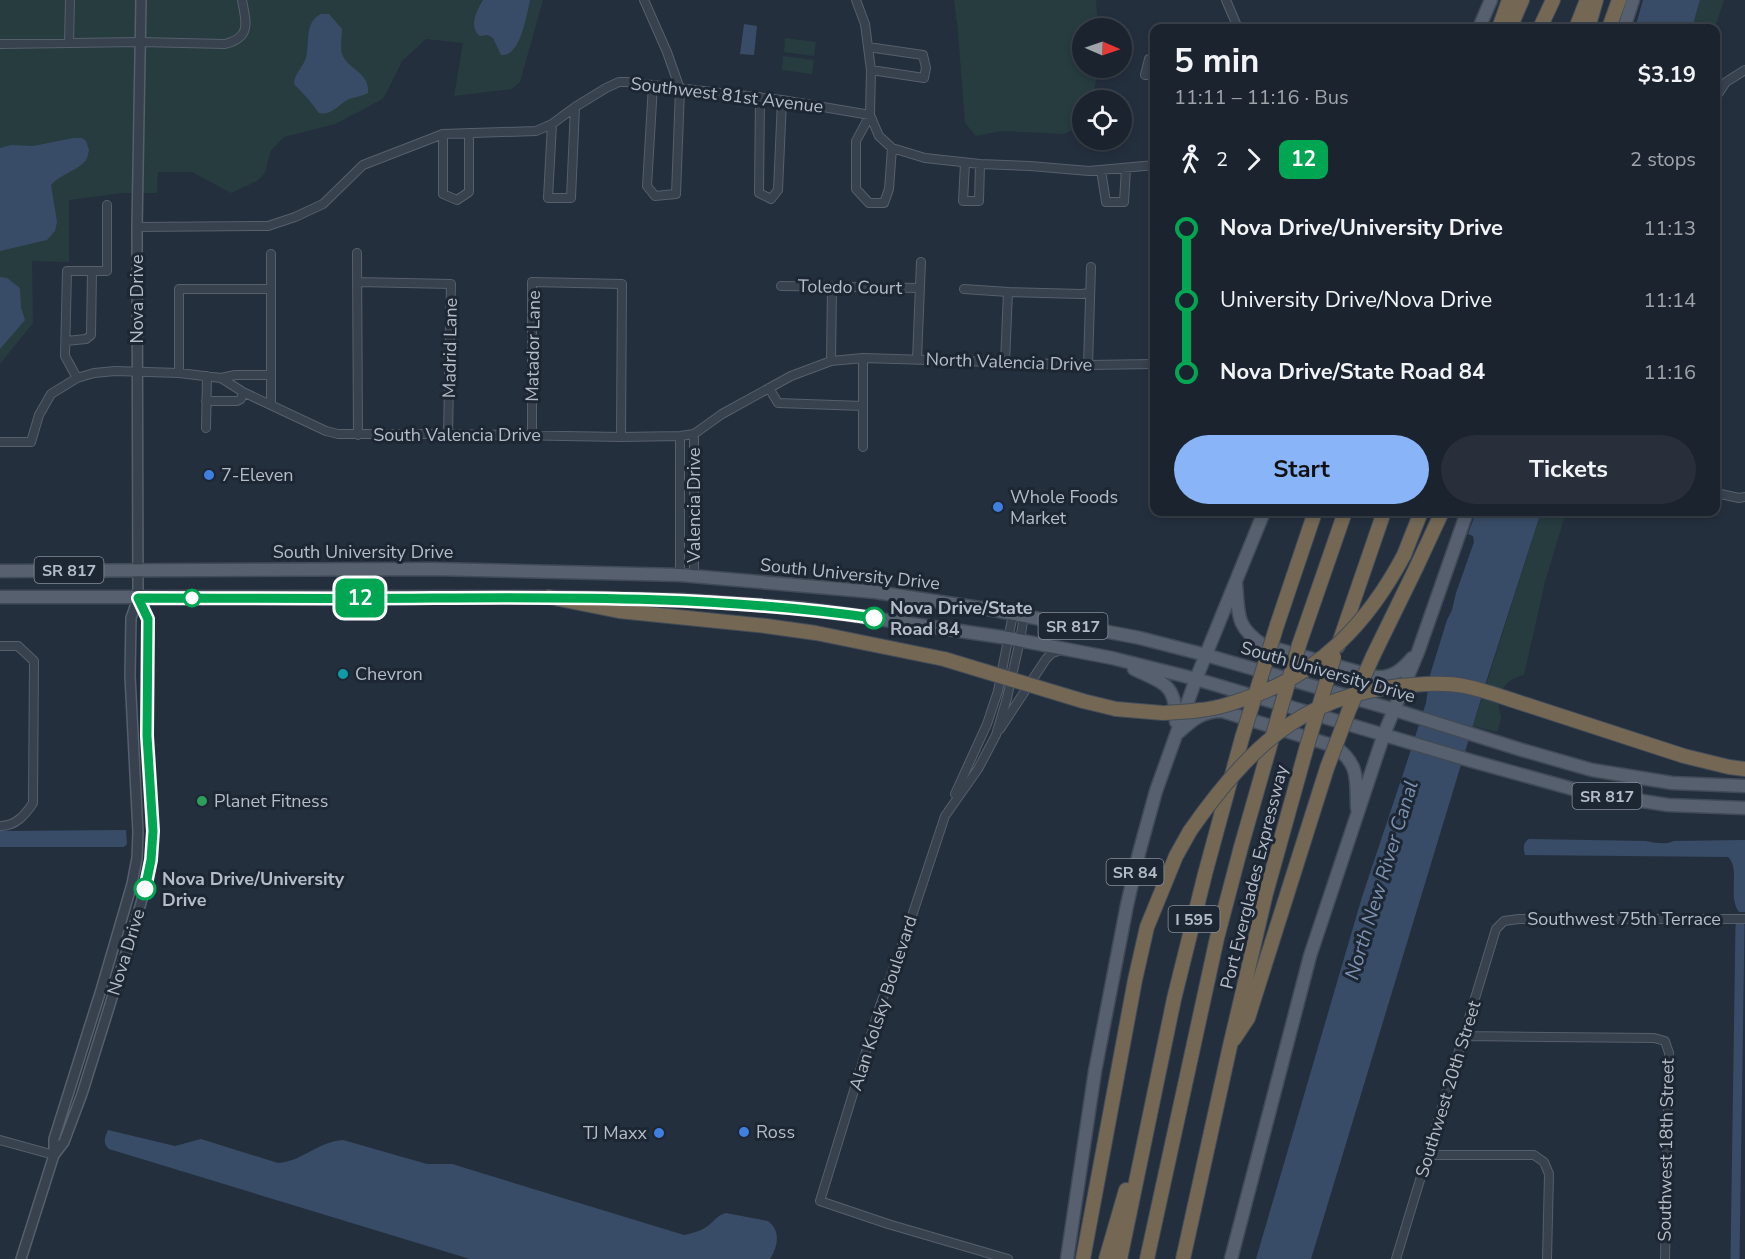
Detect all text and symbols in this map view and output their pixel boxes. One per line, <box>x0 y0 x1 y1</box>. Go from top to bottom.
north arrow <box>1072 18 1132 78</box>
map controls <box>1072 18 1132 150</box>
text: 5 min <box>1174 39 1259 84</box>
text: $3.19 <box>1638 60 1696 90</box>
street label: Southwest 81st Avenue <box>629 71 825 119</box>
text: 11:11 – 11:16 · Bus <box>1174 84 1349 111</box>
button: locate <box>1072 90 1132 150</box>
icon: walk <box>1174 143 1207 176</box>
icon: forward <box>1237 143 1270 176</box>
text: 12 <box>1291 145 1316 173</box>
text: 2 <box>1216 146 1228 173</box>
text: 2 stops <box>1630 146 1696 173</box>
text: Nova Drive/University Drive <box>1220 213 1503 243</box>
text: 11:13 <box>1643 215 1696 242</box>
street label: Nova Drive <box>125 254 149 344</box>
street label: Toledo Court <box>798 274 903 300</box>
text: University Drive/Nova Drive <box>1220 285 1492 315</box>
text: 11:14 <box>1643 287 1696 314</box>
street label: Matador Lane <box>520 290 546 402</box>
street label: Madrid Lane <box>437 298 463 398</box>
street label: North Valencia Drive <box>925 347 1093 377</box>
text: Nova Drive/State Road 84 <box>1220 357 1485 387</box>
text: 11:16 <box>1643 359 1696 386</box>
street label: South Valencia Drive <box>373 423 541 447</box>
button: Start <box>1174 435 1429 504</box>
button: Tickets <box>1441 435 1696 504</box>
street label: Valencia Drive <box>682 447 706 564</box>
place label: 7-Eleven <box>221 463 294 487</box>
marker: 7-Eleven <box>202 468 216 482</box>
place label: Whole Foods Market <box>1010 485 1118 530</box>
marker: Whole Foods Market <box>991 500 1005 514</box>
street label: South University Drive <box>273 540 453 564</box>
street label: South University Drive <box>759 553 941 595</box>
road number: SR 817 <box>34 557 104 583</box>
line badge: 12 <box>333 578 387 618</box>
text: 12 <box>347 584 373 612</box>
unlabelled marker <box>183 589 201 607</box>
place label: Nova Drive/State Road 84 <box>890 596 1033 641</box>
marker: Nova Drive/State Road 84 <box>863 607 885 629</box>
road number: SR 817 <box>1038 613 1108 639</box>
street label: South University Drive <box>1238 636 1418 708</box>
place label: Chevron <box>355 662 423 686</box>
marker: Chevron <box>336 667 350 681</box>
street label: Port Everglades Expressway <box>1215 762 1294 992</box>
water label: North New River Canal <box>1338 777 1425 983</box>
road number: SR 817 <box>1572 783 1642 809</box>
place label: Planet Fitness <box>214 789 328 813</box>
marker: Planet Fitness <box>195 794 209 808</box>
road number: SR 84 <box>1106 859 1164 885</box>
place label: Nova Drive/University Drive <box>162 867 345 912</box>
marker: Nova Drive/University Drive <box>134 878 156 900</box>
street label: Nova Drive <box>101 906 151 998</box>
road number: I 595 <box>1168 906 1220 932</box>
street label: Southwest 75th Terrace <box>1527 907 1721 931</box>
street label: Alan Kolsky Boulevard <box>843 912 923 1094</box>
street label: Southwest 20th Street <box>1410 997 1487 1180</box>
street label: Southwest 18th Street <box>1652 1057 1680 1242</box>
place label: Ross <box>756 1120 795 1144</box>
place label: TJ Maxx <box>583 1121 648 1145</box>
marker: Ross <box>737 1125 751 1139</box>
marker: TJ Maxx <box>652 1126 666 1140</box>

